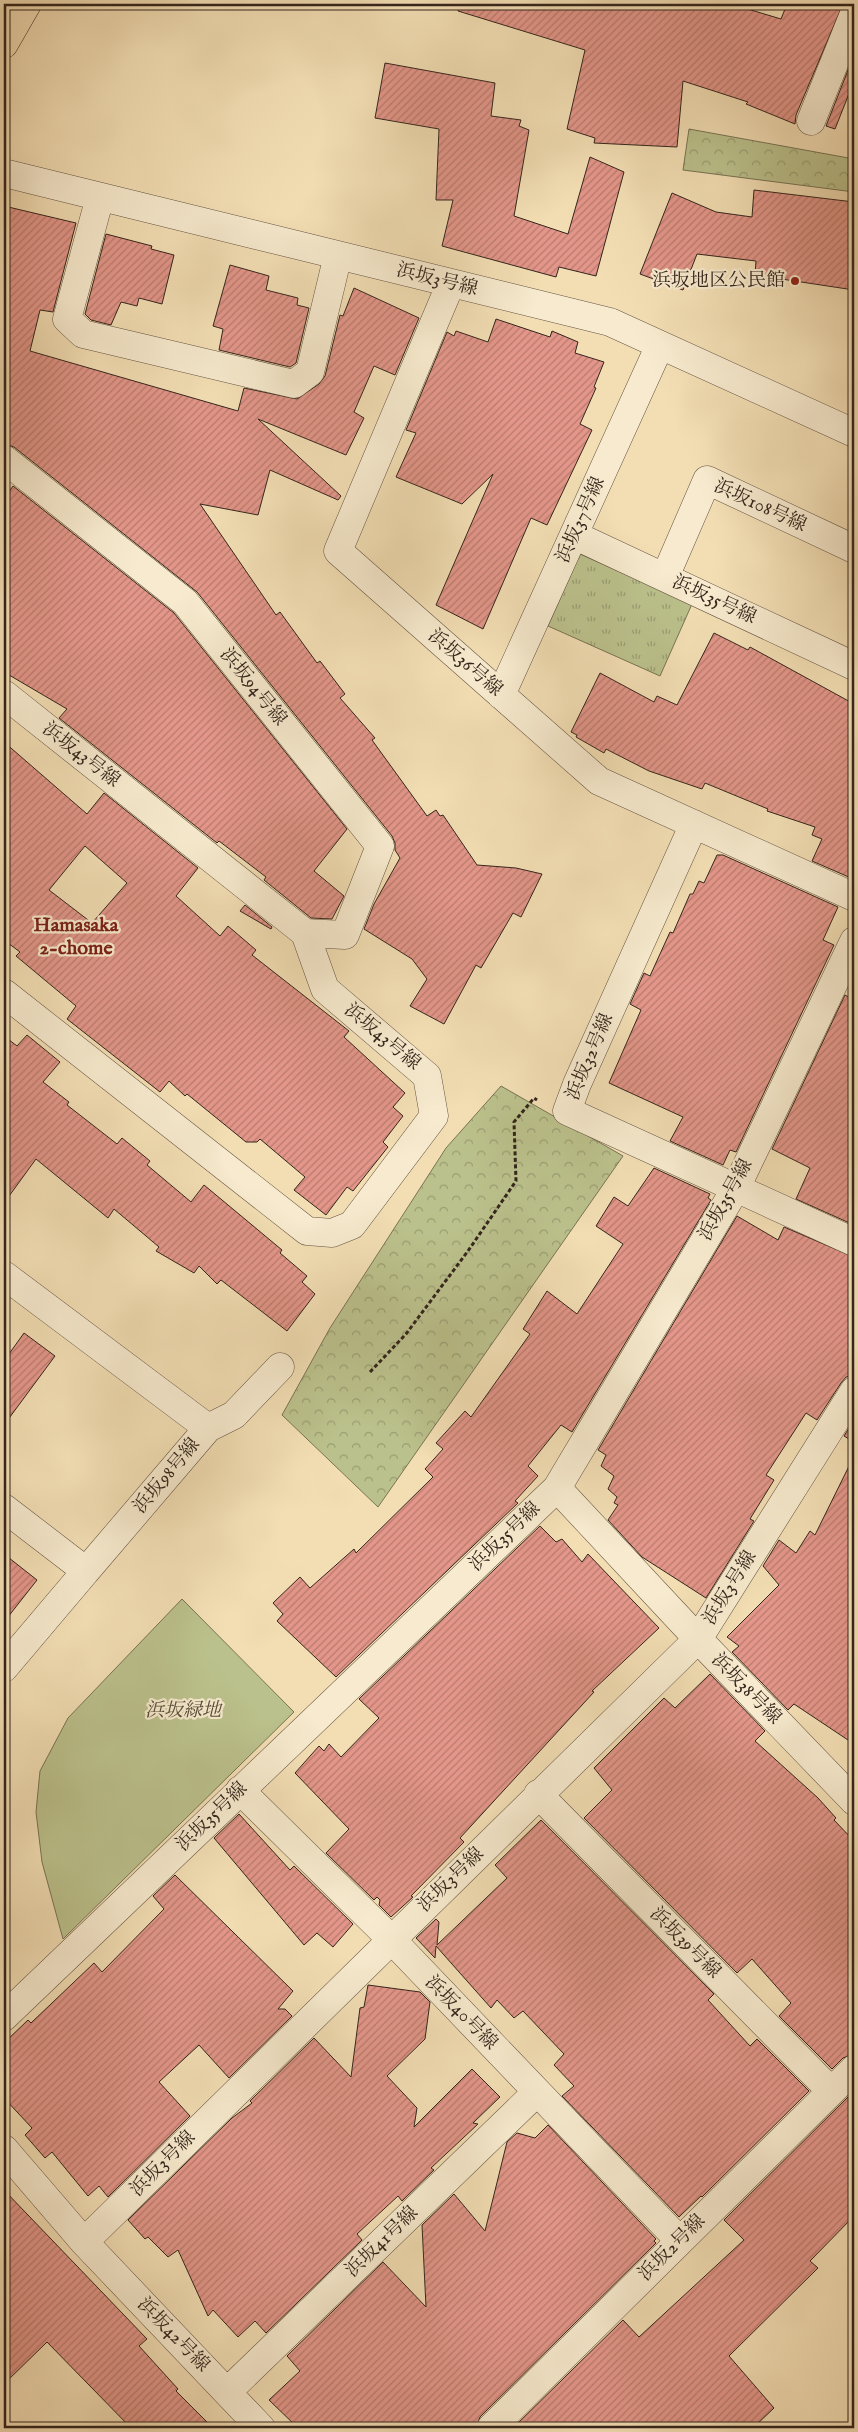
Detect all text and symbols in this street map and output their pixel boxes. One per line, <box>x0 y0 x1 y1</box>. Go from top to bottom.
street label: 浜坂3号線 <box>394 258 480 302</box>
place label: 浜坂地区公民館 <box>652 269 785 293</box>
marker: 浜坂地区公民館 <box>789 275 801 287</box>
street label: 浜坂37号線 <box>551 473 611 567</box>
street label: 浜坂108号線 <box>710 474 810 538</box>
street label: 浜坂35号線 <box>668 570 760 630</box>
street label: 浜坂36号線 <box>423 624 507 702</box>
street label: 浜坂94号線 <box>214 643 292 731</box>
street label: 浜坂43号線 <box>37 717 125 793</box>
district label: Hamasaka 2-chome <box>34 913 119 961</box>
street label: 浜坂43号線 <box>339 998 425 1076</box>
street label: 浜坂32号線 <box>561 1010 619 1104</box>
street label: 浜坂35号線 <box>694 1155 758 1245</box>
street label: 浜坂98号線 <box>128 1433 206 1519</box>
street label: 浜坂35号線 <box>464 1497 546 1577</box>
street label: 浜坂3号線 <box>698 1546 762 1630</box>
street label: 浜坂38号線 <box>706 1648 786 1730</box>
park label: 浜坂緑地 <box>145 1699 223 1723</box>
street label: 浜坂35号線 <box>171 1777 253 1857</box>
street label: 浜坂3号線 <box>413 1843 489 1917</box>
street label: 浜坂39号線 <box>644 1902 726 1984</box>
street label: 浜坂40号線 <box>419 1971 503 2055</box>
street label: 浜坂3号線 <box>125 2126 201 2202</box>
street label: 浜坂41号線 <box>340 2201 424 2283</box>
street label: 浜坂2号線 <box>633 2209 711 2287</box>
street label: 浜坂42号線 <box>132 2293 214 2377</box>

